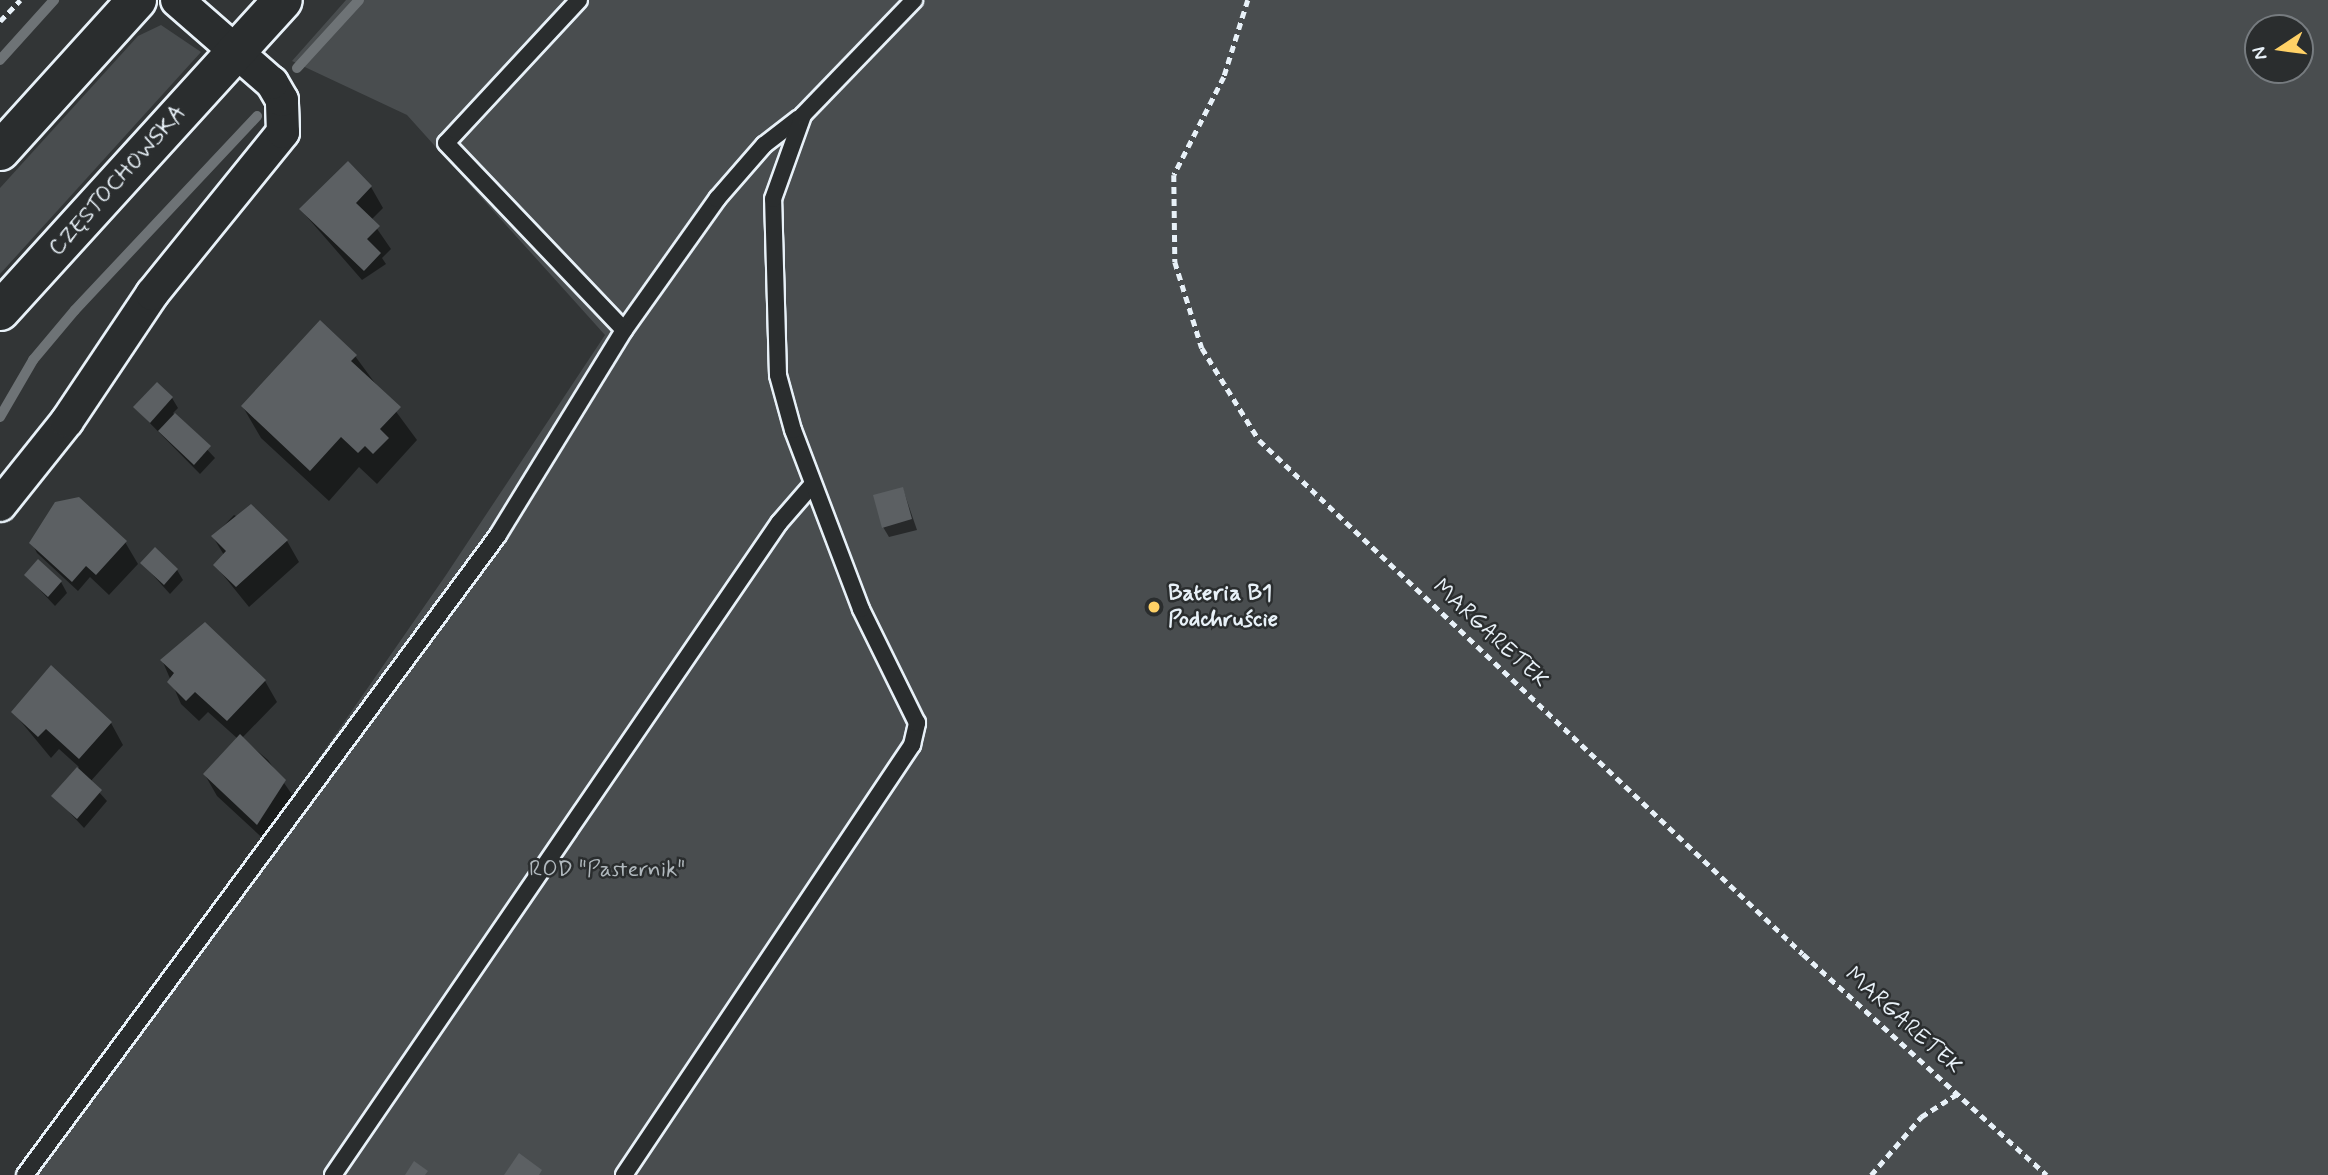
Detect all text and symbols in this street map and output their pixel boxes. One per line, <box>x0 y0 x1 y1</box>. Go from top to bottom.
north arrow <box>2244 14 2314 84</box>
text: N <box>2246 44 2274 62</box>
street label: CZĘSTOCHOWSKA <box>43 100 193 262</box>
street label: MARGARETEK <box>1427 574 1553 694</box>
place label: Bateria B1 Podchruście <box>1168 580 1278 634</box>
marker: Bateria B1 Podchruście <box>1146 599 1162 615</box>
park label: ROD "Pasternik" <box>529 856 685 884</box>
street label: MARGARETEK <box>1839 961 1967 1081</box>

